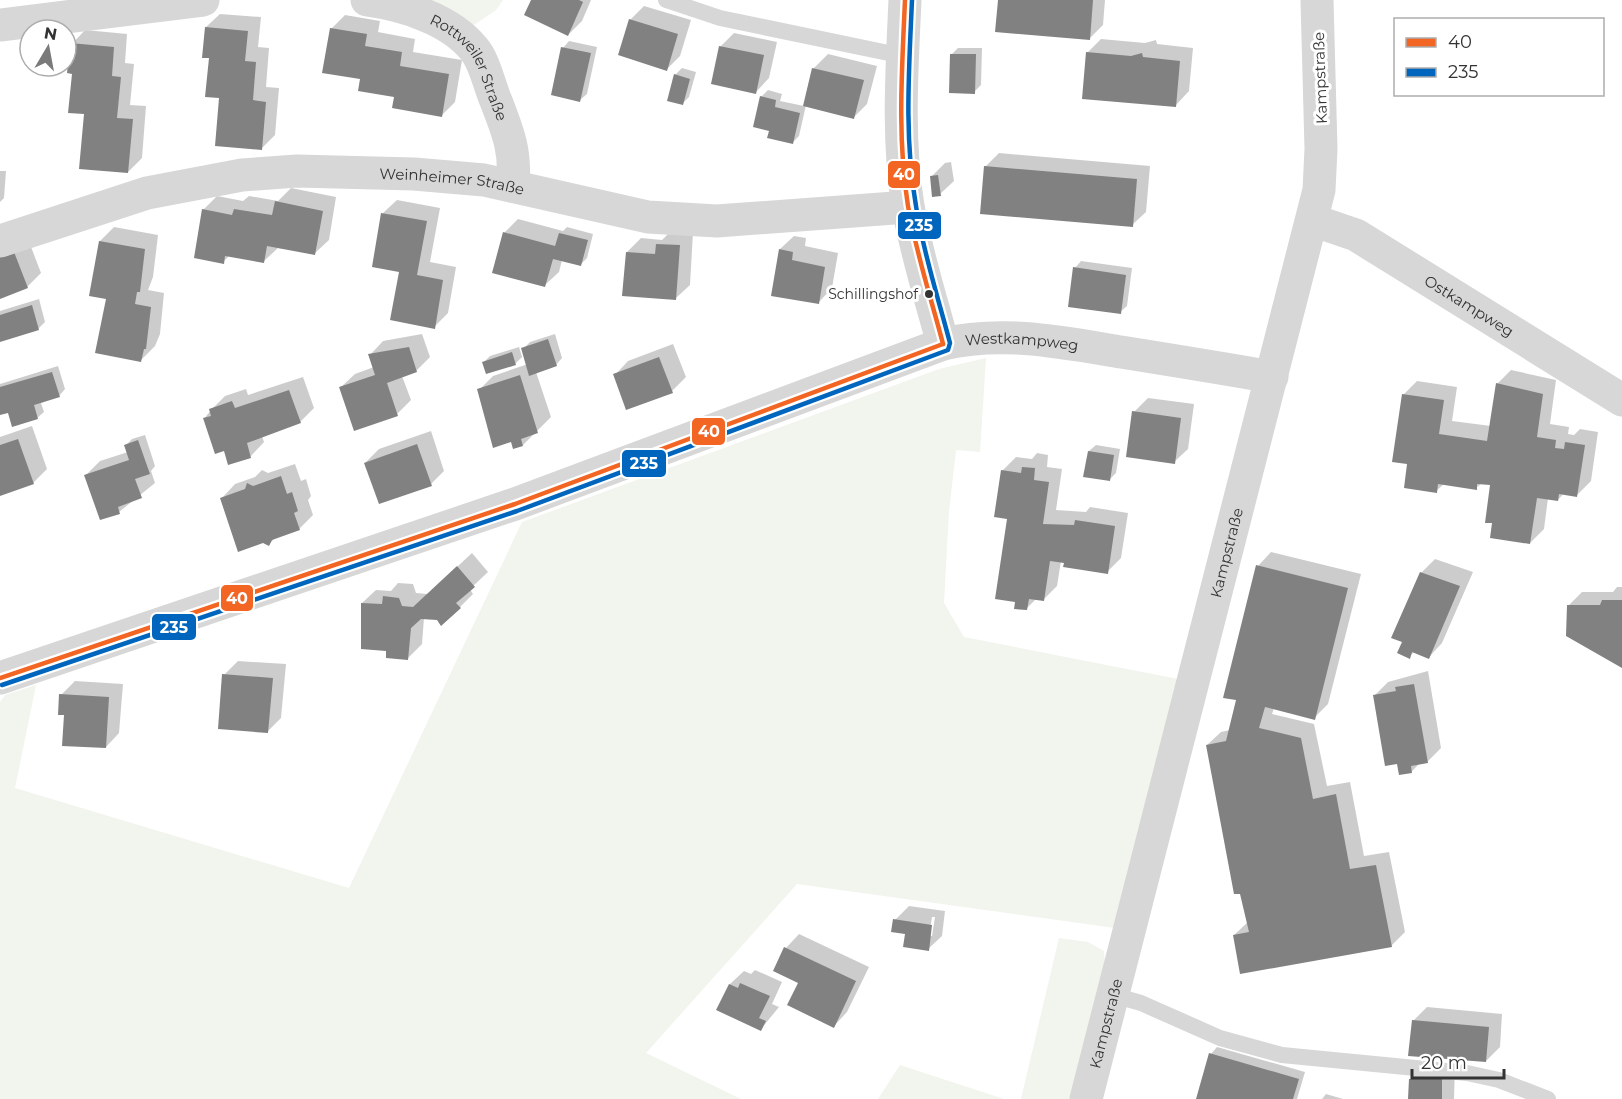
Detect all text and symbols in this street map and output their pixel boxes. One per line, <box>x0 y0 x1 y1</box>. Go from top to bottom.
street label: Rottweiler Straße <box>427 9 512 123</box>
north arrow <box>18 18 78 78</box>
legend <box>1394 18 1604 96</box>
text: N <box>42 23 59 44</box>
text: 40 <box>1448 31 1472 53</box>
street label: Kampstraße <box>1309 32 1331 124</box>
text: 235 <box>1448 61 1478 83</box>
line badge: 40 <box>887 160 921 189</box>
street label: Weinheimer Straße <box>379 164 526 198</box>
text: 40 <box>893 165 915 184</box>
line badge: 235 <box>897 211 942 240</box>
text: 235 <box>905 216 934 235</box>
street label: Ostkampweg <box>1421 270 1518 340</box>
place label: Schillingshof <box>828 285 919 303</box>
marker: Schillingshof <box>923 288 935 300</box>
street label: Westkampweg <box>964 328 1080 354</box>
line badge: 40 <box>691 417 726 446</box>
text: 40 <box>698 422 720 441</box>
line badge: 235 <box>621 449 667 478</box>
text: 235 <box>630 454 659 473</box>
street label: Kampstraße <box>1205 506 1247 600</box>
line badge: 40 <box>220 584 254 612</box>
text: 40 <box>226 589 248 608</box>
line badge: 235 <box>151 613 197 641</box>
text: 235 <box>160 618 189 637</box>
street label: Kampstraße <box>1085 976 1126 1070</box>
scale bar <box>1412 1042 1504 1080</box>
text: 20 m <box>1421 1052 1467 1074</box>

